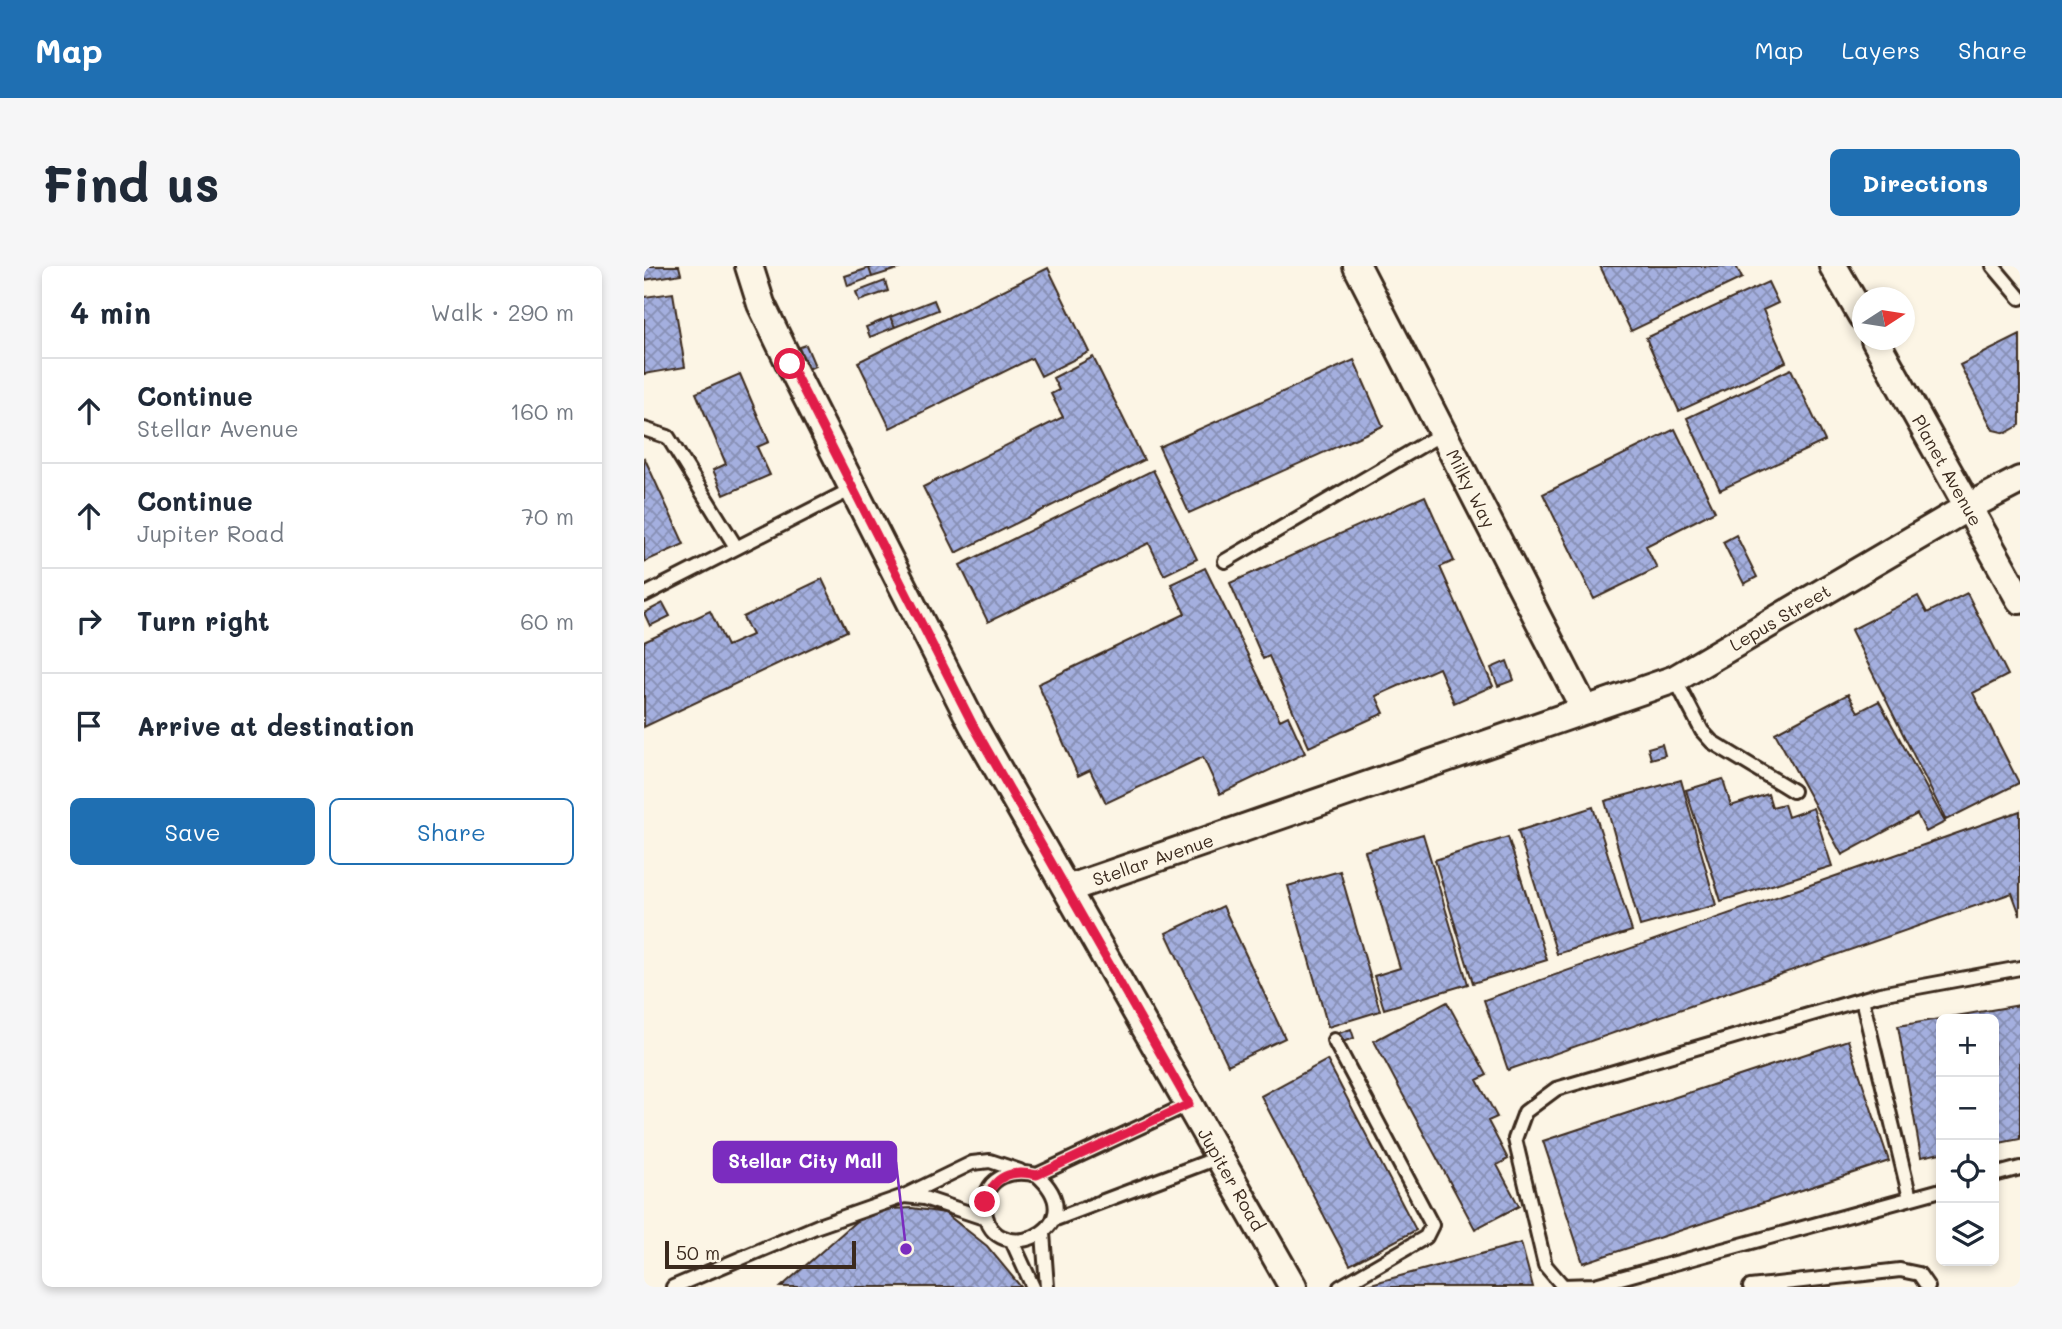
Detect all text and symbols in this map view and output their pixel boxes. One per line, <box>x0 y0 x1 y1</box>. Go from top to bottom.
text: Map <box>35 28 103 71</box>
text: Map <box>1755 34 1803 65</box>
text: Layers <box>1841 34 1920 65</box>
text: Share <box>1958 34 2027 65</box>
button: Directions <box>1830 149 2020 216</box>
text: Find us <box>42 151 220 214</box>
north arrow <box>1852 287 1915 350</box>
text: 4 min <box>70 292 151 332</box>
text: Walk · 290 m <box>430 297 574 327</box>
route start <box>774 348 805 379</box>
text: Continue <box>137 379 253 413</box>
icon: ahead <box>70 392 108 430</box>
text: 160 m <box>510 396 574 426</box>
street label: Planet Avenue <box>1907 410 1988 530</box>
text: Stellar Avenue <box>137 413 299 443</box>
street label: Milky Way <box>1441 445 1501 532</box>
text: Continue <box>137 484 253 518</box>
icon: ahead <box>70 497 108 535</box>
text: 70 m <box>521 501 574 531</box>
text: Jupiter Road <box>137 518 284 548</box>
street label: Lepus Street <box>1725 578 1835 656</box>
icon: right <box>70 602 108 640</box>
text: Turn right <box>137 604 270 638</box>
text: 60 m <box>520 606 574 636</box>
icon: arrive <box>70 707 108 745</box>
text: Arrive at destination <box>137 709 414 743</box>
button: Save <box>70 798 315 865</box>
button: Share <box>329 798 574 865</box>
street label: Stellar Avenue <box>1089 827 1217 891</box>
map controls <box>1936 1014 1999 1266</box>
button: + <box>1936 1014 1999 1077</box>
button: − <box>1936 1077 1999 1140</box>
street label: Jupiter Road <box>1193 1123 1271 1235</box>
button: locate <box>1936 1140 1999 1203</box>
callout: Stellar City Mall <box>714 1142 896 1182</box>
text: Stellar City Mall <box>728 1148 882 1173</box>
route end <box>969 1186 1000 1217</box>
button: layers <box>1936 1203 1999 1266</box>
scale bar <box>665 1238 856 1270</box>
text: 50 m <box>676 1240 720 1265</box>

